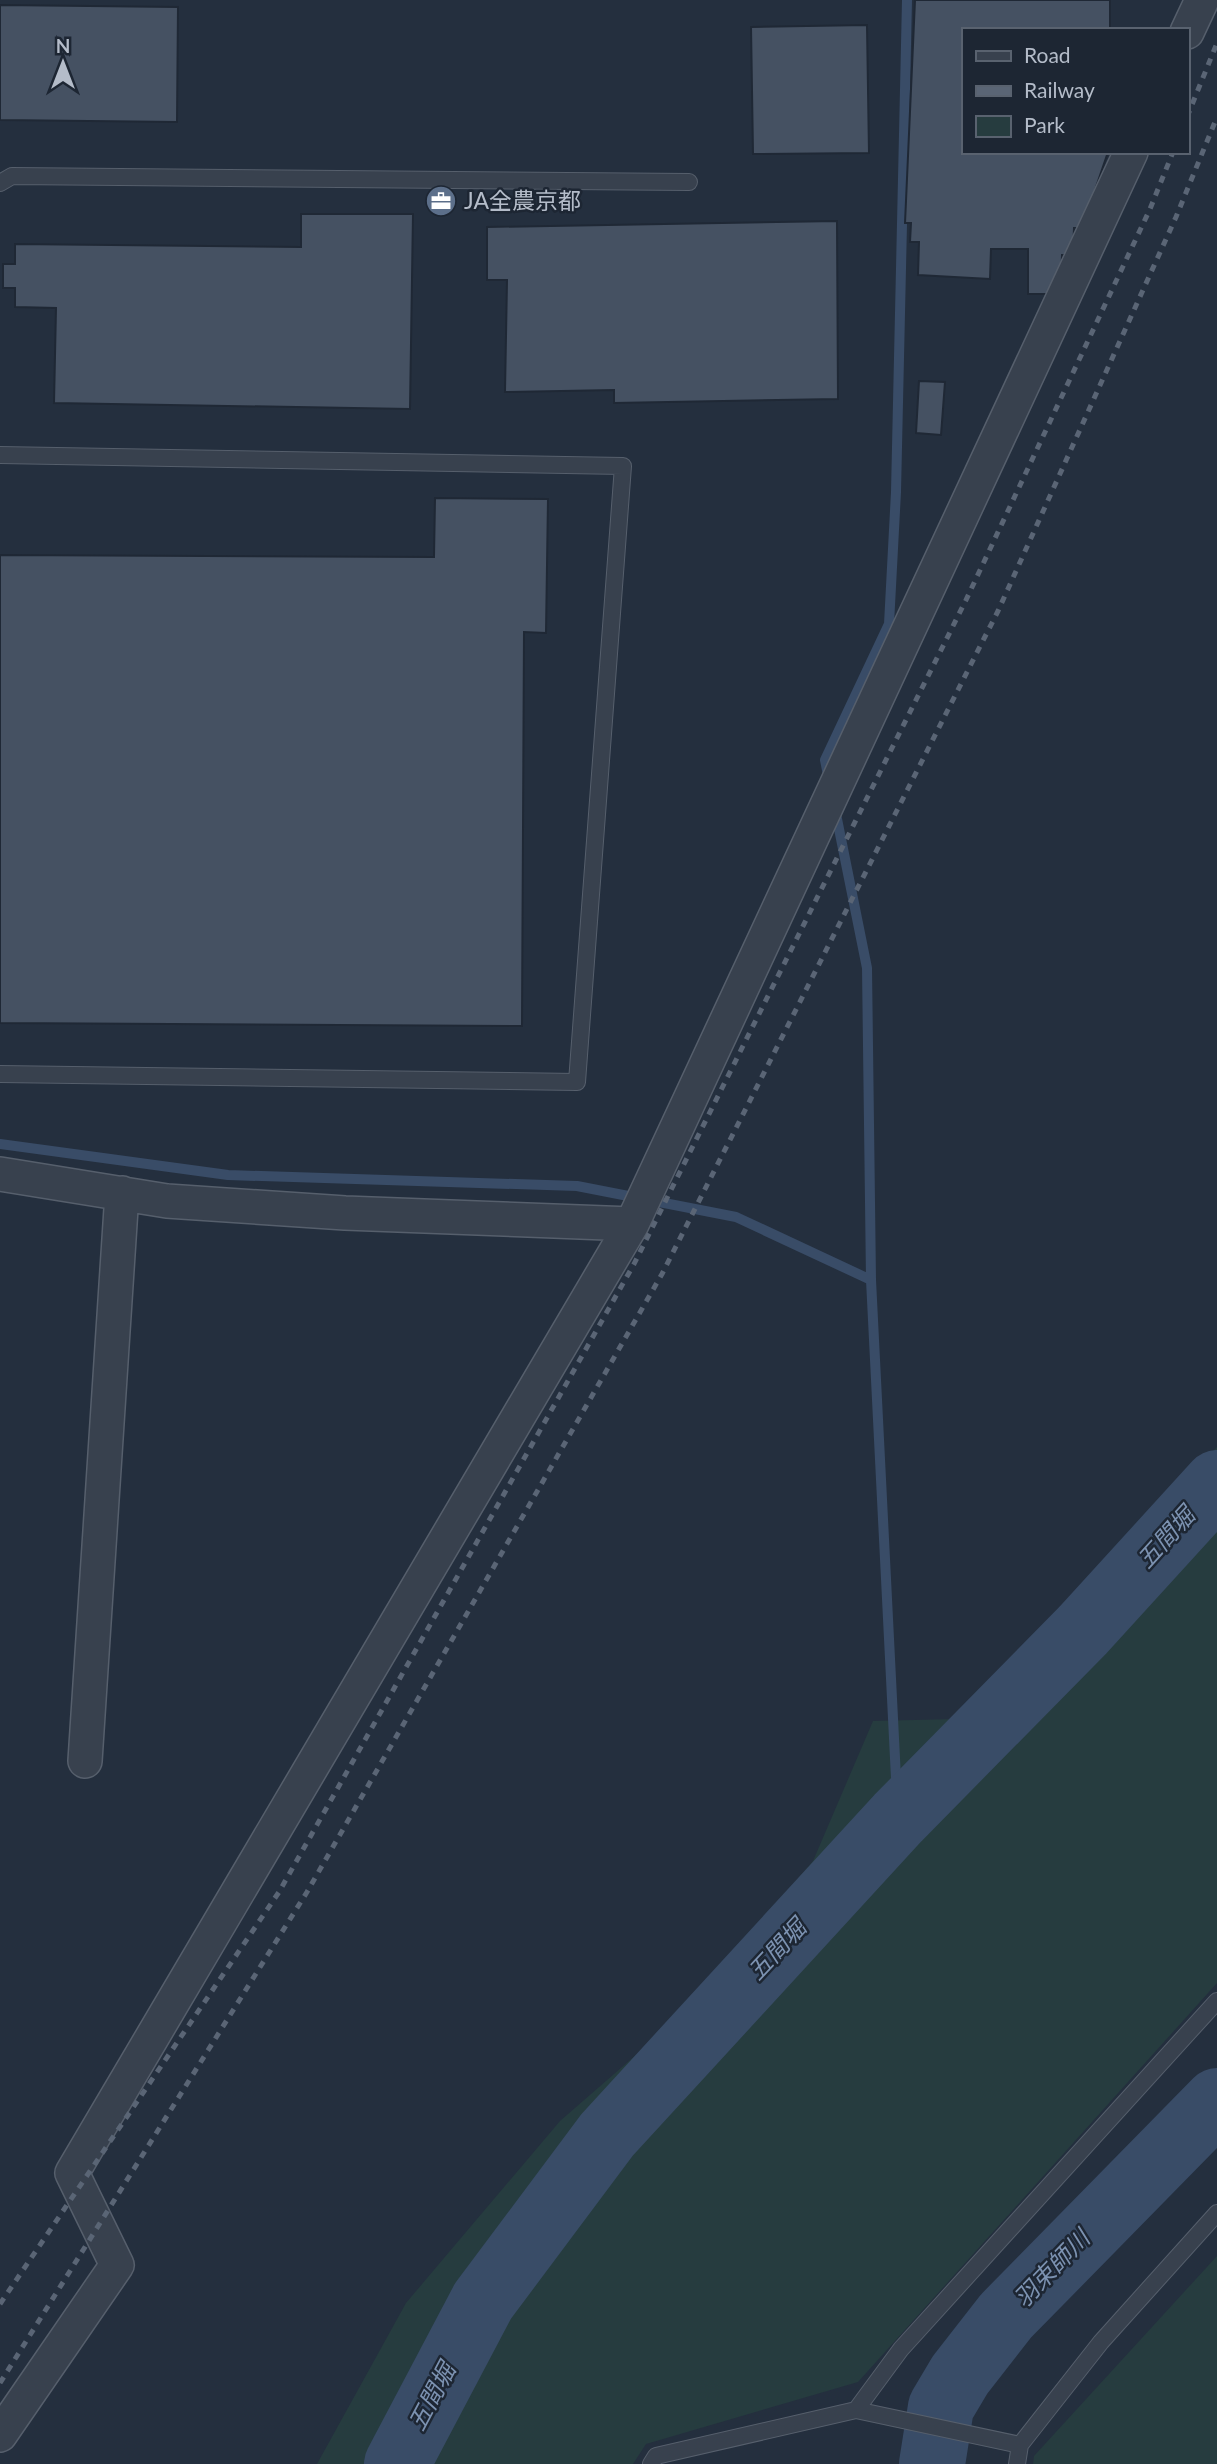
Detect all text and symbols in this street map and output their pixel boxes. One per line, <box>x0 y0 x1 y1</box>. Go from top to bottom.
north arrow <box>28 28 98 98</box>
legend <box>962 28 1189 154</box>
text: N <box>56 34 70 57</box>
text: Road <box>1024 42 1071 67</box>
text: Railway <box>1024 77 1095 102</box>
text: Park <box>1024 112 1065 137</box>
office icon: JA全農京都 <box>424 184 458 218</box>
place label: JA全農京都 <box>464 186 581 214</box>
water label: 五間堀 <box>1130 1498 1202 1573</box>
water label: 五間堀 <box>741 1910 814 1985</box>
water label: 羽束師川 <box>1007 2221 1097 2313</box>
water label: 五間堀 <box>401 2354 462 2435</box>

